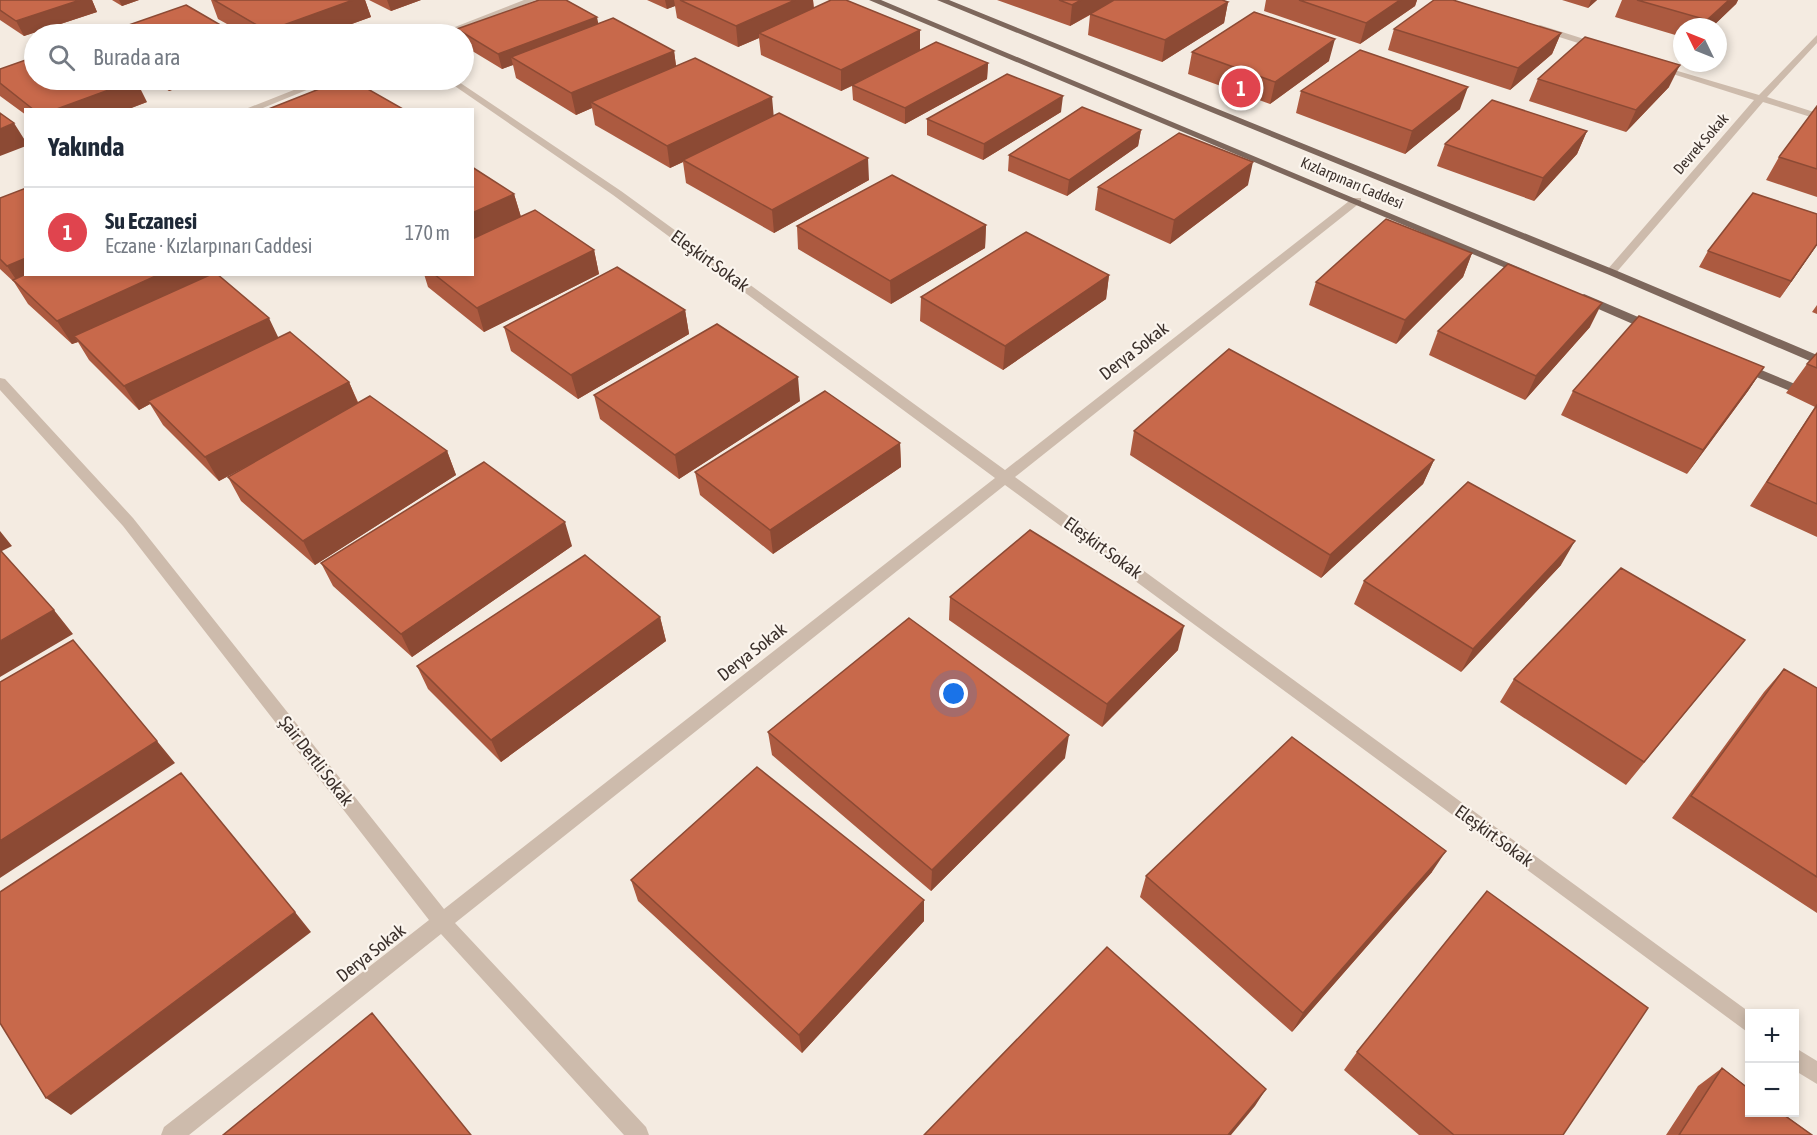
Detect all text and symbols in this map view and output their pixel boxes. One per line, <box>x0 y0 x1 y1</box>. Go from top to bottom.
north arrow <box>1673 18 1727 72</box>
search box <box>24 24 474 90</box>
icon: search <box>45 41 78 74</box>
text: Burada ara <box>93 44 181 70</box>
pin: 1 <box>1222 66 1260 110</box>
street label: Devrek Sokak <box>1670 110 1732 177</box>
text: Yakında <box>48 132 124 162</box>
street label: Kızlarpınarı Caddesi <box>1298 153 1406 212</box>
text: Su Eczanesi <box>105 208 197 234</box>
text: 1 <box>63 221 72 244</box>
text: 170 m <box>405 221 450 244</box>
street label: Eleşkirt Sokak <box>667 225 753 296</box>
text: Eczane · Kızlarpınarı Caddesi <box>105 234 312 257</box>
street label: Derya Sokak <box>1095 317 1172 384</box>
street label: Eleşkirt Sokak <box>1060 512 1146 583</box>
street label: Derya Sokak <box>713 618 790 685</box>
your location <box>939 679 968 708</box>
street label: Şair Dertli Sokak <box>275 712 358 810</box>
street label: Eleşkirt Sokak <box>1451 800 1537 871</box>
street label: Derya Sokak <box>332 919 409 986</box>
map controls <box>1745 1009 1799 1117</box>
button: + <box>1745 1009 1799 1063</box>
button: − <box>1745 1063 1799 1117</box>

